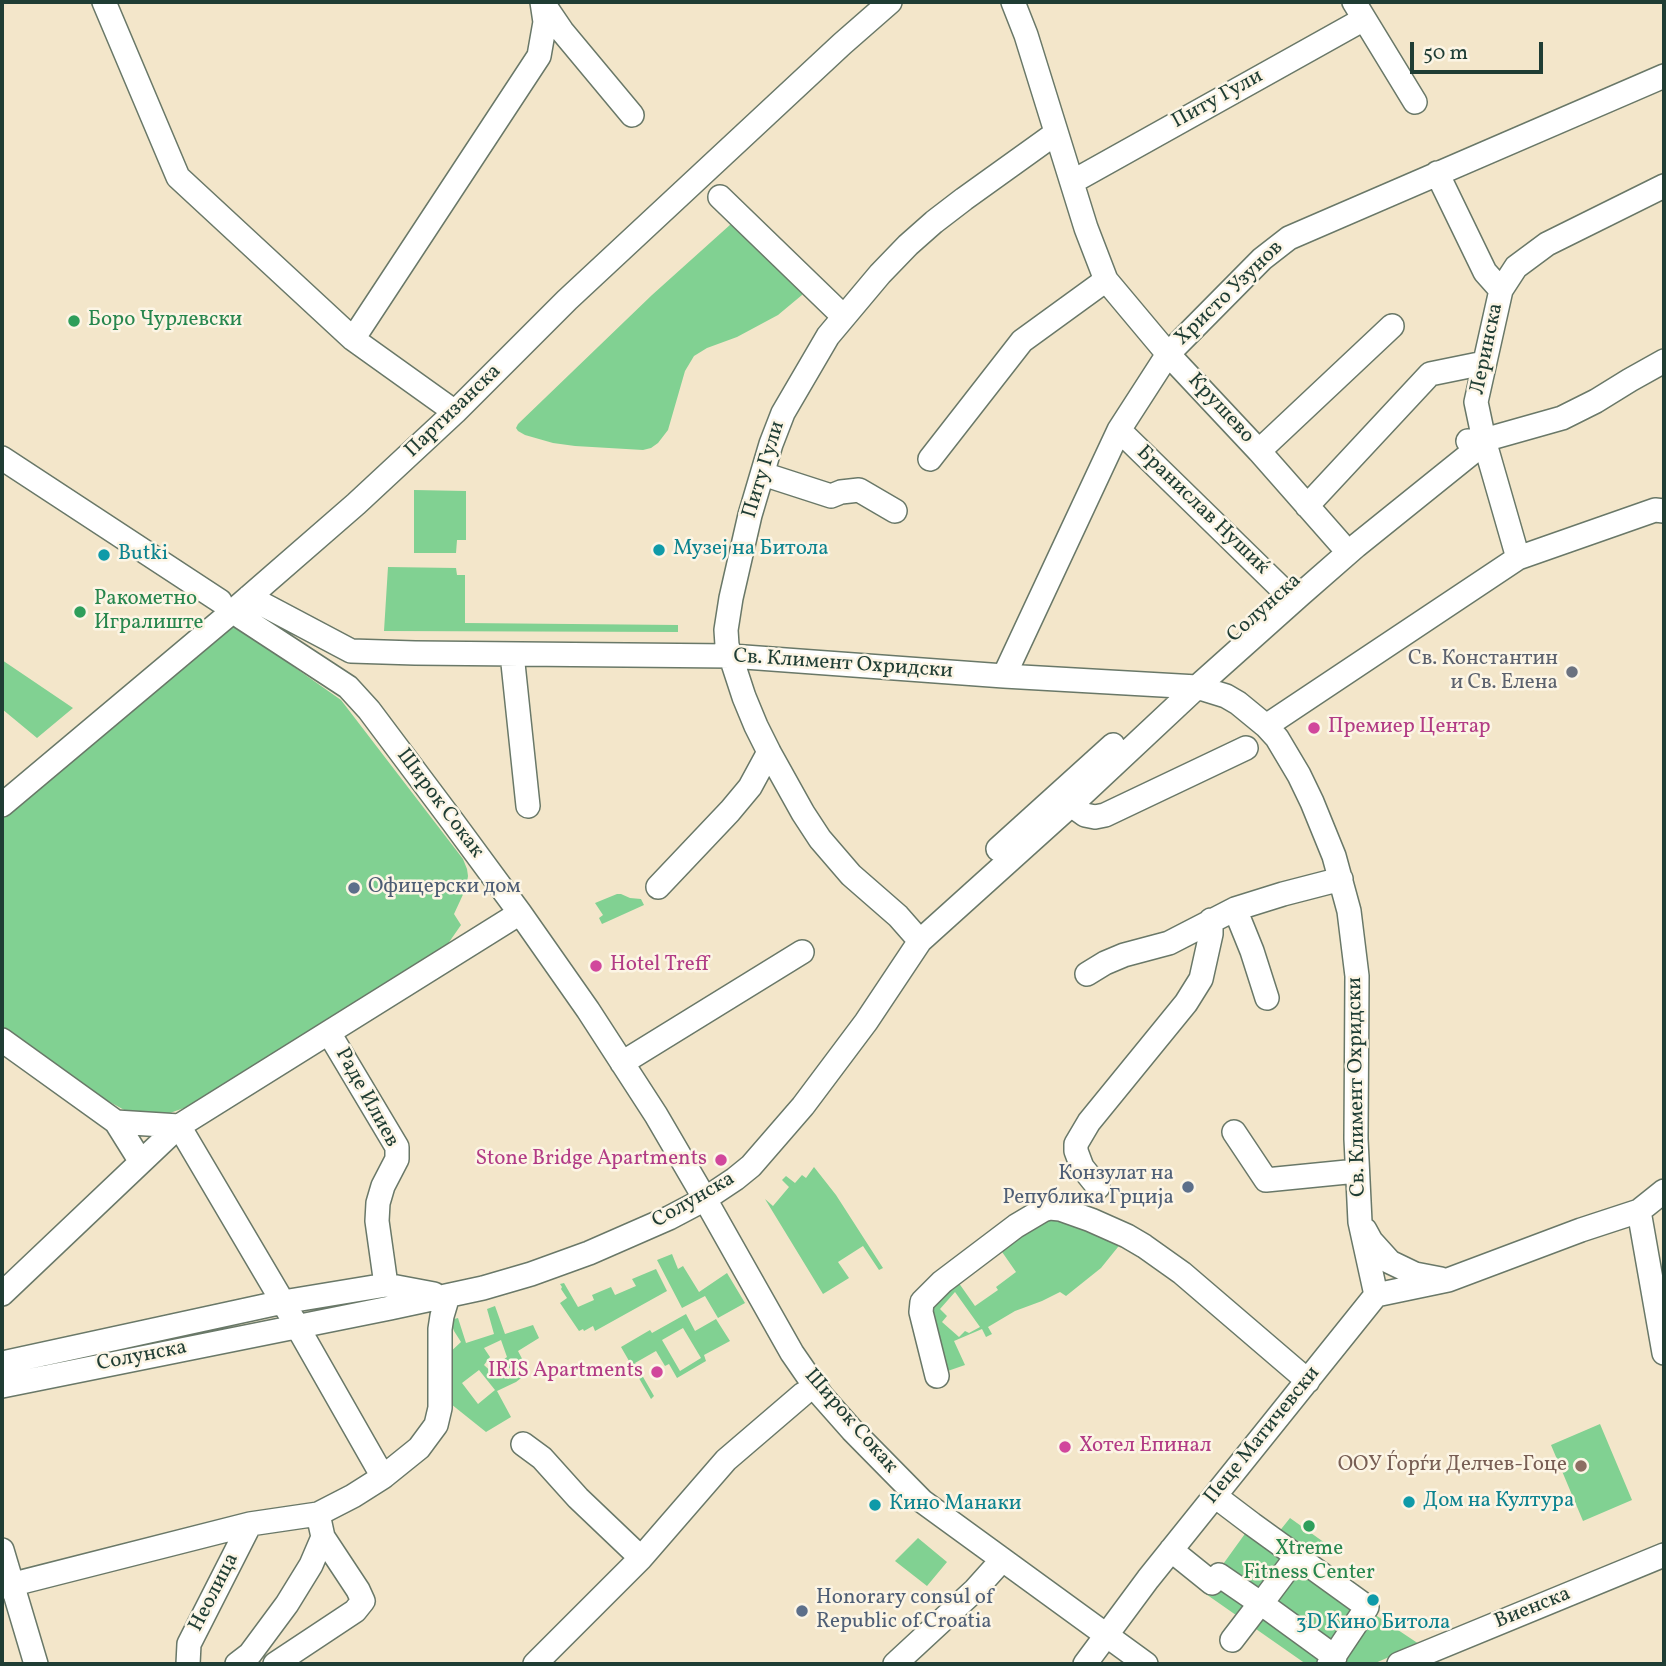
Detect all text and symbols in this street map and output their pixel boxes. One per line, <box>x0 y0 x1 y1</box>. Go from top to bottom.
scale bar <box>1414 28 1547 72</box>
text: 50 m <box>1423 39 1468 68</box>
street label: Питу Гули <box>1168 65 1268 135</box>
street label: Христо Узунов <box>1171 236 1289 352</box>
street label: Леринска <box>1466 301 1510 397</box>
place label: Боро Чурлевски <box>88 308 242 334</box>
marker: Боро Чурлевски <box>66 313 82 329</box>
street label: Партизанска <box>401 360 507 464</box>
street label: Крушево <box>1181 369 1259 449</box>
street label: Питу Гули <box>738 418 792 522</box>
street label: Бранислав Нушиќ <box>1130 441 1274 581</box>
place label: Музеј на Битола <box>673 537 829 563</box>
place label: Butki <box>118 542 168 568</box>
marker: Музеј на Битола <box>651 542 667 558</box>
marker: Butki <box>96 547 112 563</box>
street label: Солунска <box>1223 569 1307 649</box>
place label: Ракометно Игралиште <box>94 587 204 637</box>
marker: Ракометно Игралиште <box>72 604 88 620</box>
street label: Св. Климент Охридски <box>732 645 954 685</box>
place label: Св. Константин и Св. Елена <box>1408 647 1558 697</box>
marker: Св. Константин и Св. Елена <box>1564 664 1580 680</box>
place label: Премиер Центар <box>1328 715 1491 741</box>
marker: Премиер Центар <box>1306 720 1322 736</box>
street label: Широк Сокак <box>390 744 488 864</box>
place label: Офицерски дом <box>368 875 521 901</box>
marker: Офицерски дом <box>346 880 362 896</box>
place label: Hotel Treff <box>610 953 709 979</box>
marker: Hotel Treff <box>588 958 604 974</box>
street label: Св. Климент Охридски <box>1343 977 1373 1197</box>
street label: Раде Илиев <box>328 1044 404 1152</box>
place label: Stone Bridge Apartments <box>475 1147 707 1173</box>
marker: Stone Bridge Apartments <box>713 1152 729 1168</box>
place label: Конзулат на Република Грција <box>1002 1162 1174 1212</box>
street label: Солунска <box>648 1167 740 1235</box>
marker: Конзулат на Република Грција <box>1180 1179 1196 1195</box>
street label: Солунска <box>95 1336 189 1378</box>
place label: IRIS Apartments <box>488 1359 643 1385</box>
street label: Пеце Матичевски <box>1200 1362 1326 1510</box>
marker: IRIS Apartments <box>649 1364 665 1380</box>
street label: Широк Сокак <box>798 1365 902 1479</box>
place label: Хотел Епинал <box>1079 1434 1212 1460</box>
marker: Хотел Епинал <box>1057 1439 1073 1455</box>
place label: ООУ Ѓорѓи Делчев-Гоце <box>1338 1453 1567 1479</box>
marker: ООУ Ѓорѓи Делчев-Гоце <box>1573 1458 1589 1474</box>
place label: Дом на Култура <box>1423 1489 1574 1515</box>
place label: Кино Манаки <box>889 1492 1021 1518</box>
marker: Дом на Култура <box>1401 1494 1417 1510</box>
marker: Кино Манаки <box>867 1497 883 1513</box>
marker: Xtreme Fitness Center <box>1301 1518 1317 1534</box>
place label: Xtreme Fitness Center <box>1243 1537 1375 1587</box>
street label: Неолица <box>185 1550 245 1636</box>
street label: Виенска <box>1491 1582 1575 1636</box>
place label: Honorary consul of Republic of Croatia <box>816 1586 993 1636</box>
marker: 3D Кино Битола <box>1365 1592 1381 1608</box>
marker: Honorary consul of Republic of Croatia <box>794 1603 810 1619</box>
place label: 3D Кино Битола <box>1296 1611 1450 1637</box>

